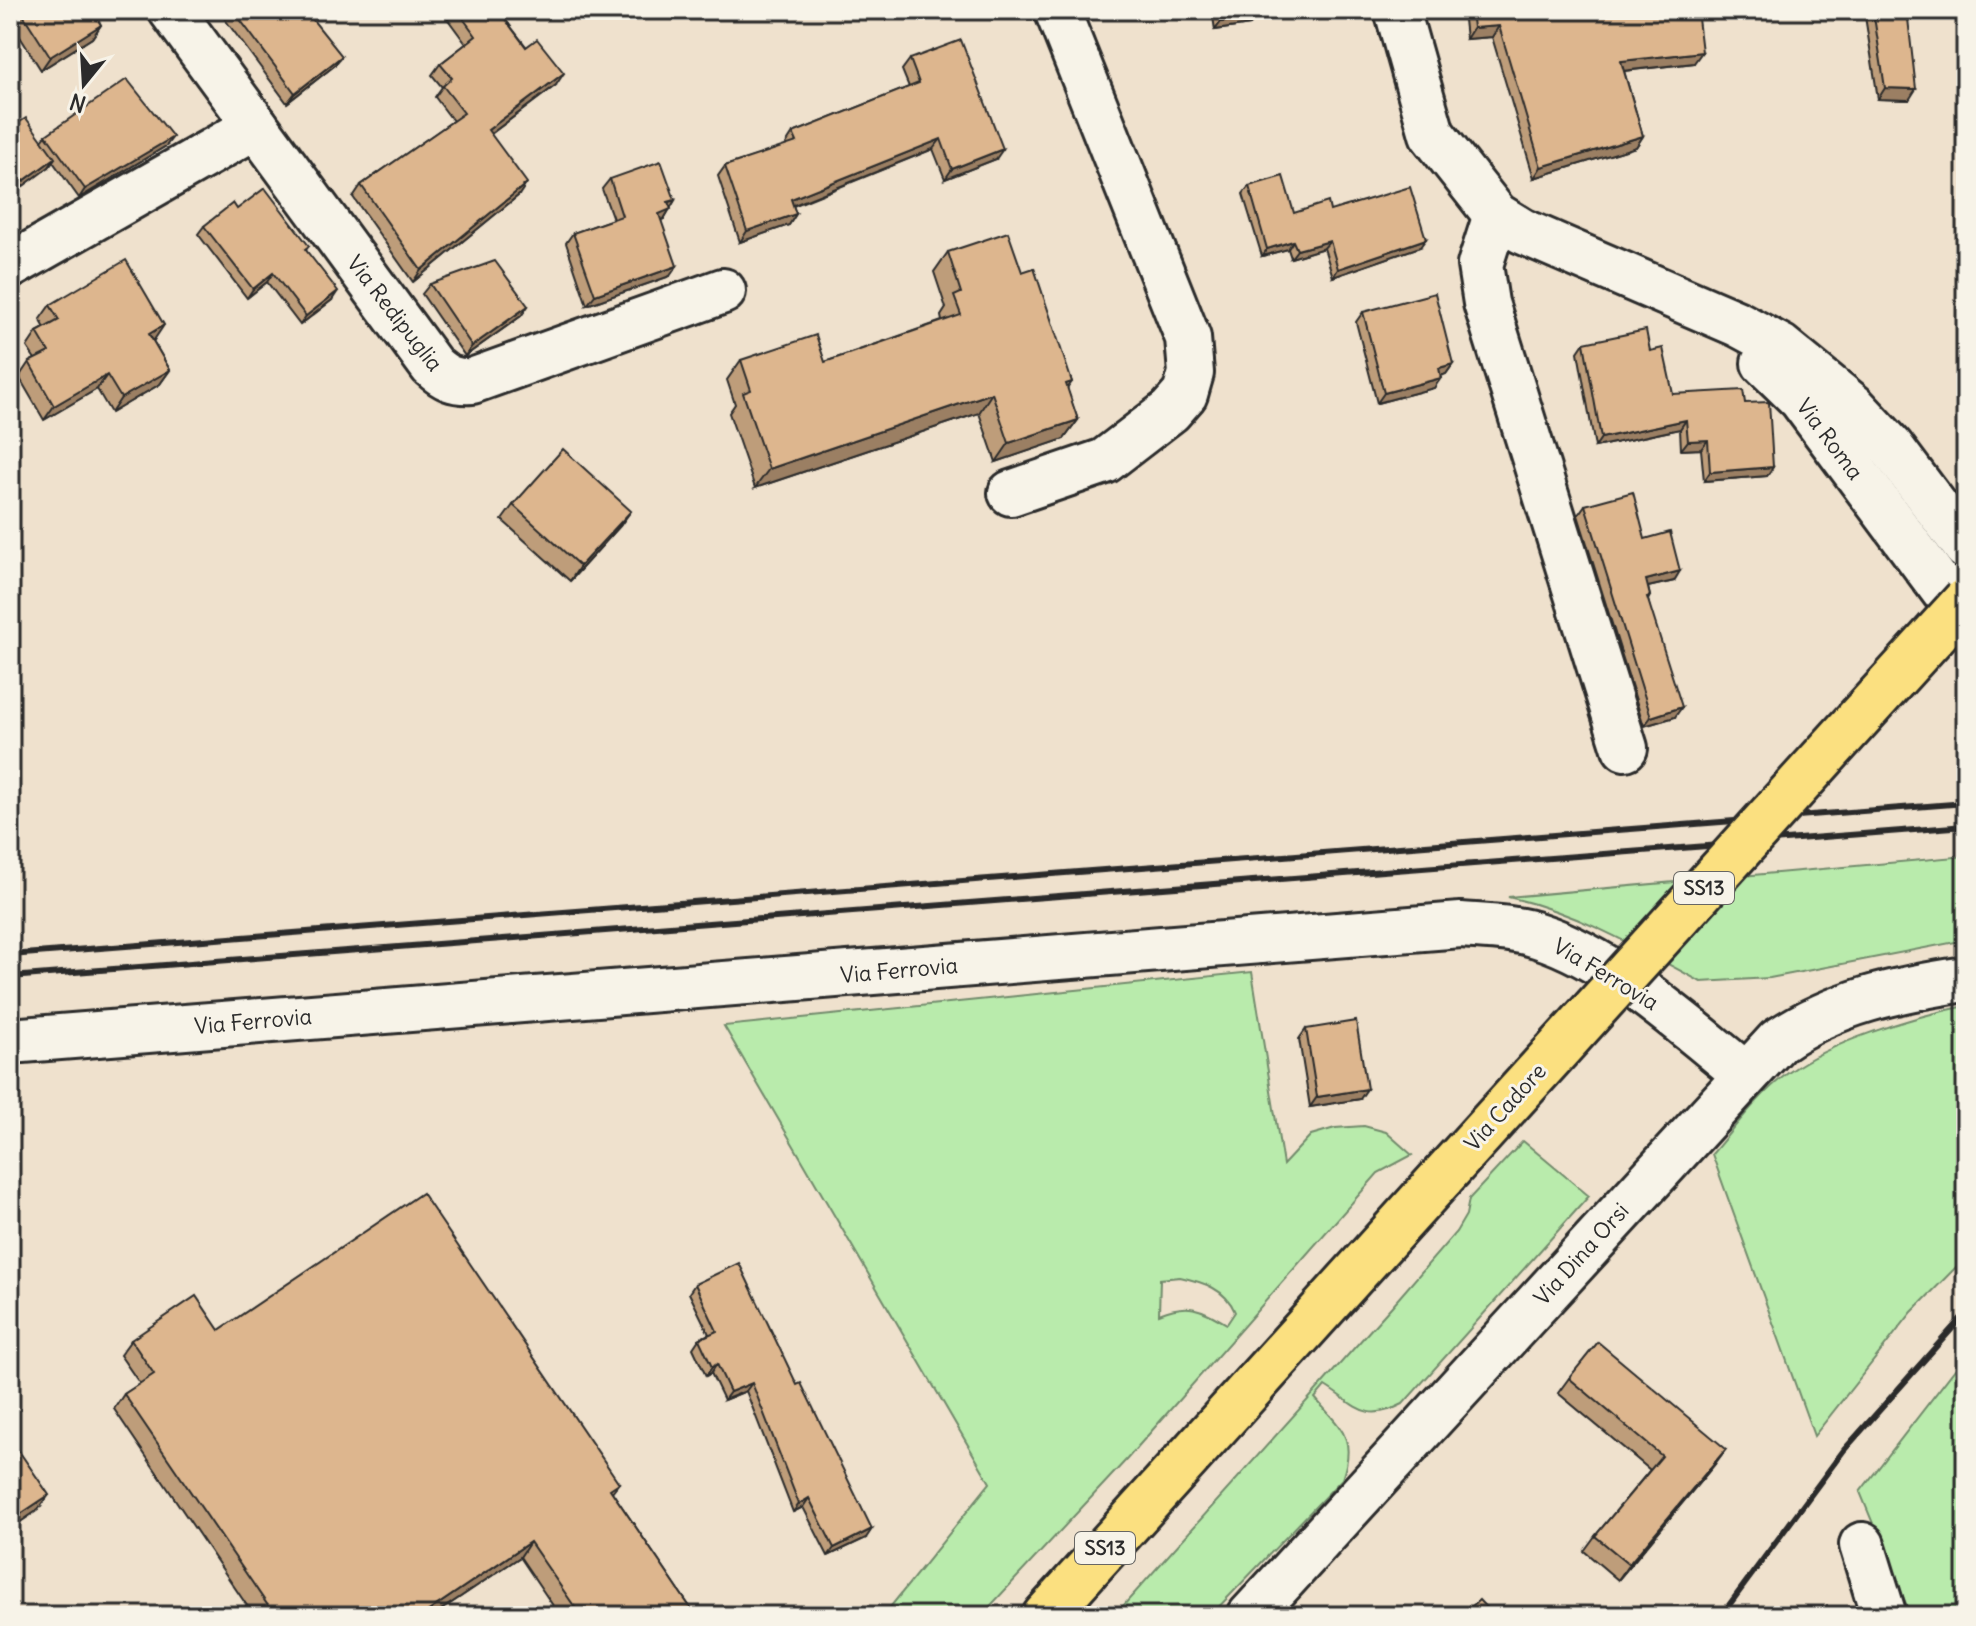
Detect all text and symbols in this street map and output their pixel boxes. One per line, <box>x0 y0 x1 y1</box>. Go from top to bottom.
north arrow <box>44 44 124 124</box>
text: N <box>66 87 89 119</box>
street label: Via Redipuglia <box>341 249 449 377</box>
street label: Via Roma <box>1790 393 1870 485</box>
road number: SS13 <box>1674 872 1734 904</box>
street label: Via Ferrovia <box>1548 932 1664 1016</box>
street label: Via Ferrovia <box>839 951 959 989</box>
street label: Via Ferrovia <box>193 1002 313 1040</box>
street label: Via Cadore <box>1458 1057 1552 1157</box>
street label: Via Dina Orsi <box>1528 1197 1634 1311</box>
road number: SS13 <box>1075 1532 1135 1564</box>

